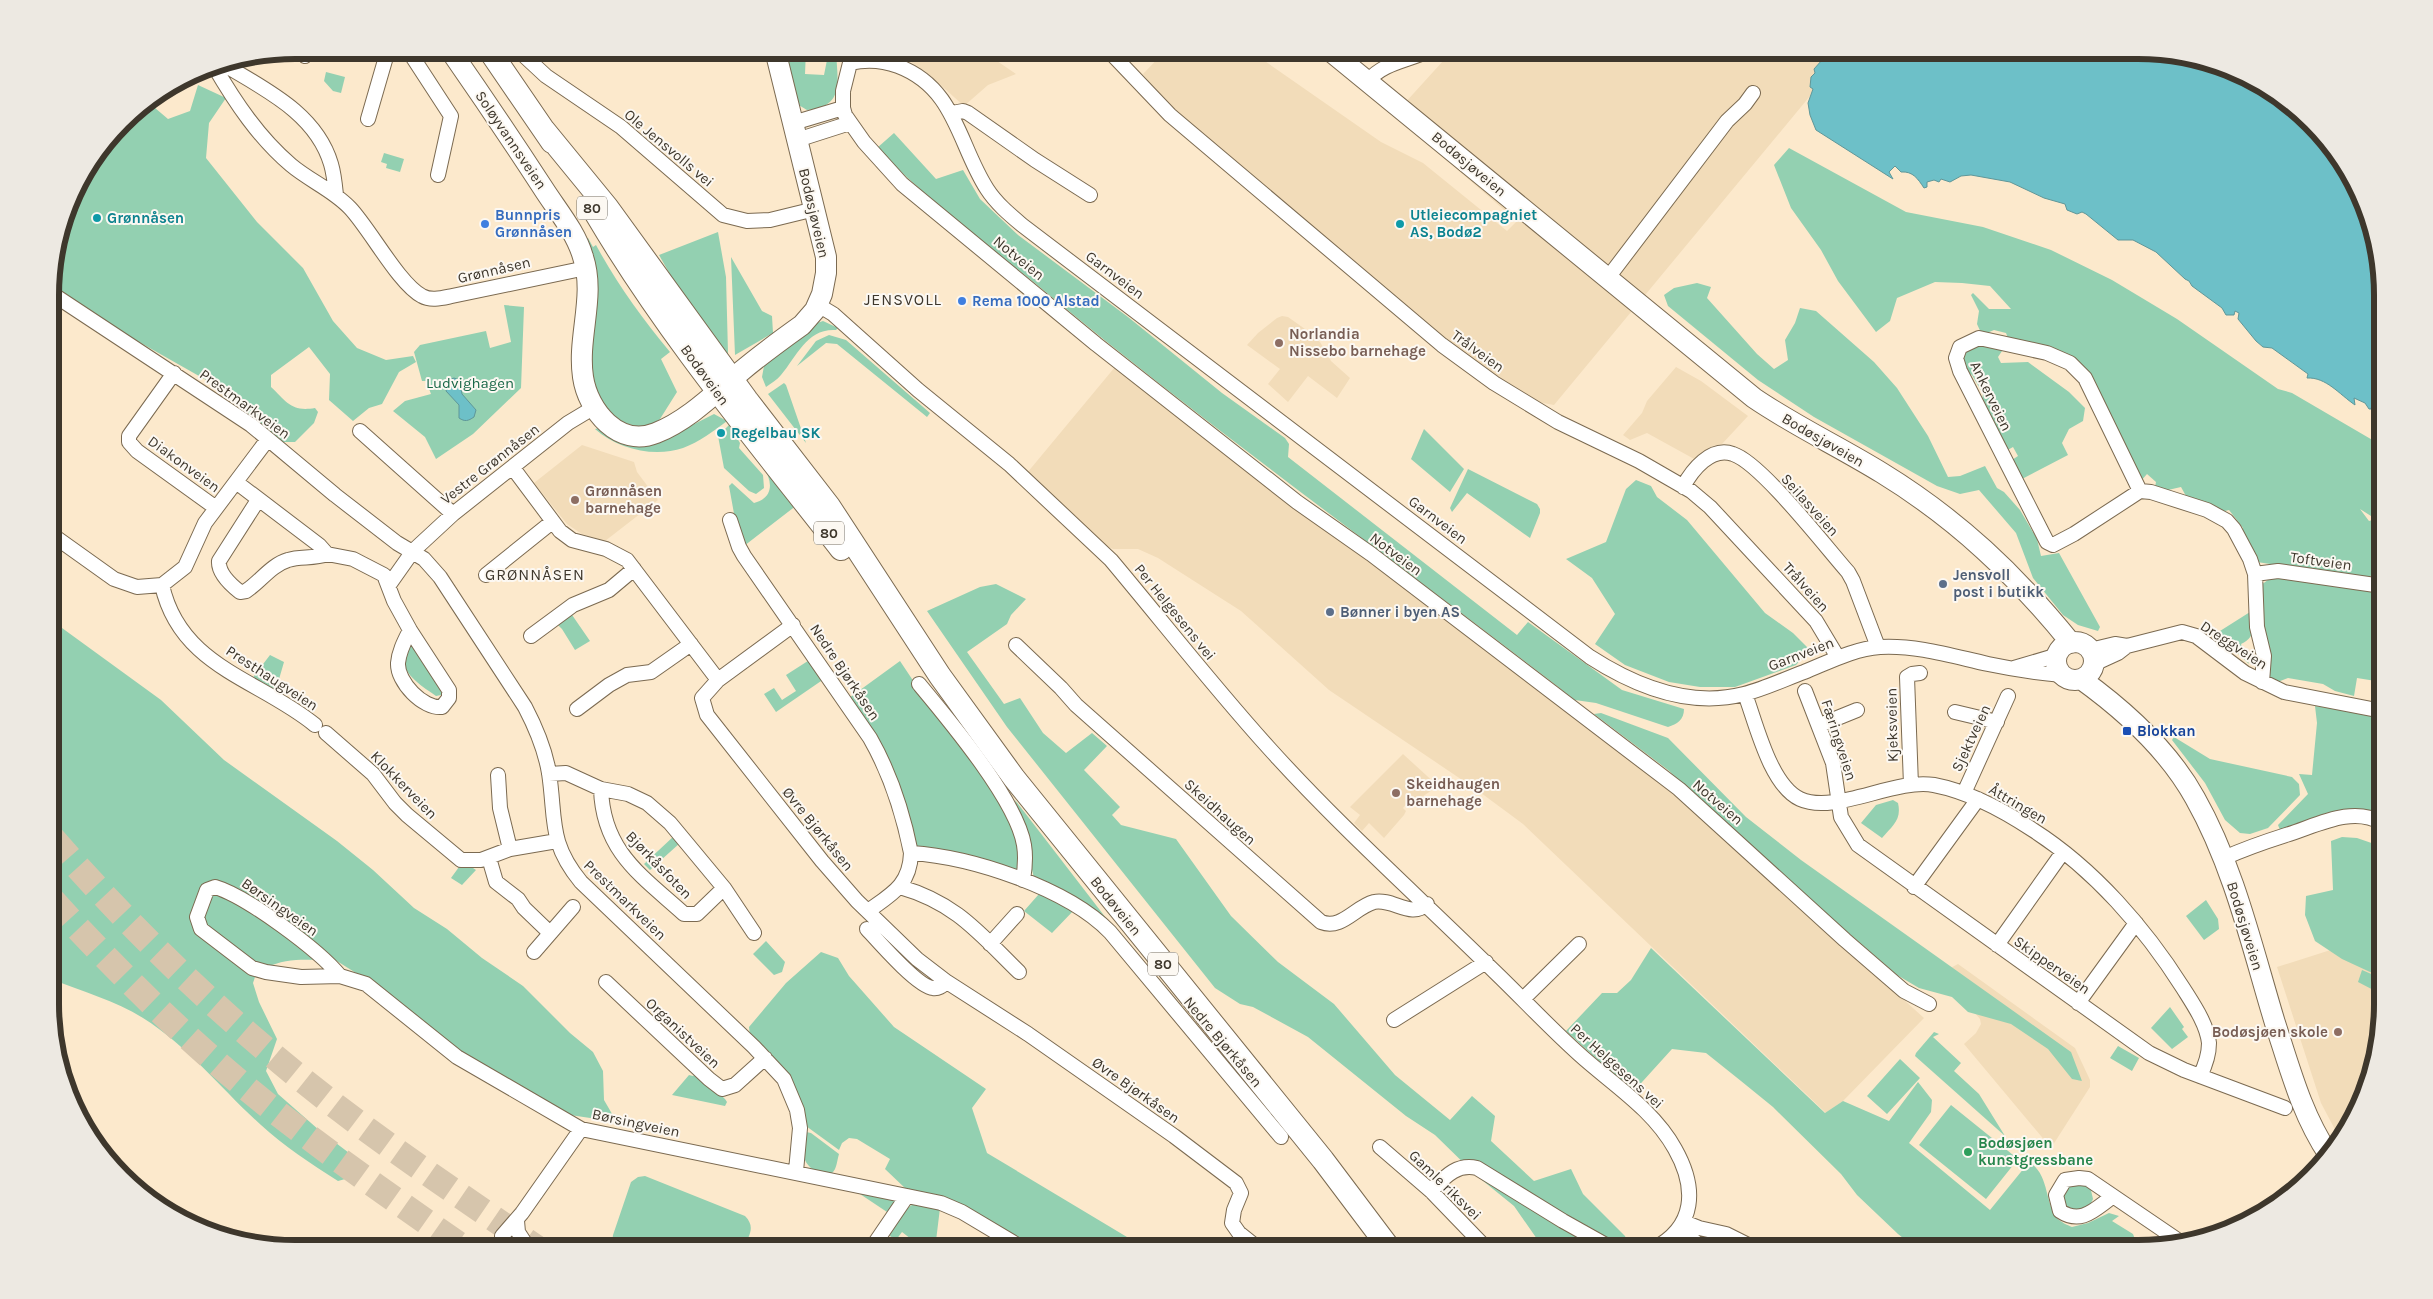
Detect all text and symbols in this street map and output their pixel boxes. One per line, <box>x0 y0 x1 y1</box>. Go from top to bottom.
street label: Soløyvannsveien <box>471 87 551 193</box>
street label: Ole Jensvolls vei <box>621 105 717 191</box>
street label: Bodøsjøveien <box>1428 128 1510 200</box>
street label: Bodøsjøveien <box>795 166 833 260</box>
road number: 80 <box>577 197 607 220</box>
place label: Bunnpris Grønnåsen <box>495 206 572 241</box>
place label: Utleiecompagniet AS, Bodø2 <box>1410 206 1537 241</box>
place label: Grønnåsen <box>107 209 184 227</box>
marker: Grønnåsen <box>91 212 103 224</box>
marker: Bunnpris Grønnåsen <box>479 218 491 230</box>
marker: Utleiecompagniet AS, Bodø2 <box>1394 218 1406 230</box>
street label: Notveien <box>990 232 1048 284</box>
street label: Garnveien <box>1082 247 1148 303</box>
street label: Grønnåsen <box>456 253 532 287</box>
district label: JENSVOLL <box>864 290 942 309</box>
place label: Rema 1000 Alstad <box>972 292 1100 310</box>
marker: Rema 1000 Alstad <box>956 295 968 307</box>
place label: Norlandia Nissebo barnehage <box>1289 325 1426 360</box>
street label: Trålveien <box>1448 326 1508 376</box>
marker: Norlandia Nissebo barnehage <box>1273 337 1285 349</box>
street label: Bodøveien <box>677 341 733 409</box>
street label: Ankerveien <box>1966 358 2016 434</box>
street label: Prestmarkveien <box>196 365 294 443</box>
park label: Ludvighagen <box>426 374 514 392</box>
street label: Bodøsjøveien <box>1779 409 1867 471</box>
street label: Vestre Grønnåsen <box>437 420 543 508</box>
place label: Regelbau SK <box>731 424 821 442</box>
marker: Regelbau SK <box>715 427 727 439</box>
street label: Diakonveien <box>144 432 224 496</box>
street label: Seilasveien <box>1777 470 1843 540</box>
place label: Grønnåsen barnehage <box>585 482 662 517</box>
street label: Garnveien <box>1405 492 1471 548</box>
marker: Grønnåsen barnehage <box>569 494 581 506</box>
road number: 80 <box>814 522 844 544</box>
street label: Notveien <box>1366 529 1426 579</box>
street label: Toftveien <box>2289 548 2353 574</box>
street label: Trålveien <box>1779 558 1833 616</box>
street label: Per Helgesens vei <box>1131 560 1219 664</box>
district label: GRØNNÅSEN <box>485 565 585 584</box>
place label: Jensvoll post i butikk <box>1953 566 2044 601</box>
marker: Jensvoll post i butikk <box>1937 578 1949 590</box>
place label: Bønner i byen AS <box>1340 603 1460 621</box>
marker: Bønner i byen AS <box>1324 606 1336 618</box>
street label: Dreggveien <box>2197 617 2271 673</box>
street label: Nedre Bjørkåsen <box>806 620 884 724</box>
street label: Garnveien <box>1766 633 1836 675</box>
street label: Presthaugveien <box>223 642 321 714</box>
street label: Kjeksveien <box>1882 688 1902 762</box>
street label: Færingveien <box>1817 697 1861 783</box>
street label: Sjektveien <box>1948 702 1994 774</box>
place label: Blokkan <box>2137 722 2196 740</box>
marker: Blokkan <box>2121 725 2133 737</box>
street label: Klokkerveien <box>367 747 441 823</box>
street label: Skeidhaugen <box>1180 775 1260 849</box>
place label: Skeidhaugen barnehage <box>1406 775 1500 810</box>
street label: Notveien <box>1689 775 1747 829</box>
street label: Åttringen <box>1986 780 2050 828</box>
street label: Øvre Bjørkåsen <box>779 783 857 875</box>
marker: Skeidhaugen barnehage <box>1390 787 1402 799</box>
street label: Bjørkåsfoten <box>622 827 696 903</box>
street label: Prestmarkveien <box>580 856 670 944</box>
street label: Bodøveien <box>1087 873 1145 939</box>
street label: Børsingveien <box>238 874 322 940</box>
street label: Bodøsjøveien <box>2223 879 2267 973</box>
street label: Skipperveien <box>2010 932 2094 998</box>
road number: 80 <box>1148 952 1178 976</box>
street label: Nedre Bjørkåsen <box>1180 993 1266 1091</box>
street label: Organistveien <box>642 994 724 1072</box>
street label: Per Helgesens vei <box>1567 1020 1667 1112</box>
place label: Bodøsjøen skole <box>2212 1023 2328 1041</box>
marker: Bodøsjøen skole <box>2332 1026 2344 1038</box>
street label: Øvre Bjørkåsen <box>1089 1053 1183 1127</box>
street label: Børsingveien <box>590 1105 682 1141</box>
place label: Bodøsjøen kunstgressbane <box>1978 1134 2093 1169</box>
street label: Gamle riksvei <box>1405 1146 1485 1224</box>
marker: Bodøsjøen kunstgressbane <box>1962 1146 1974 1158</box>

